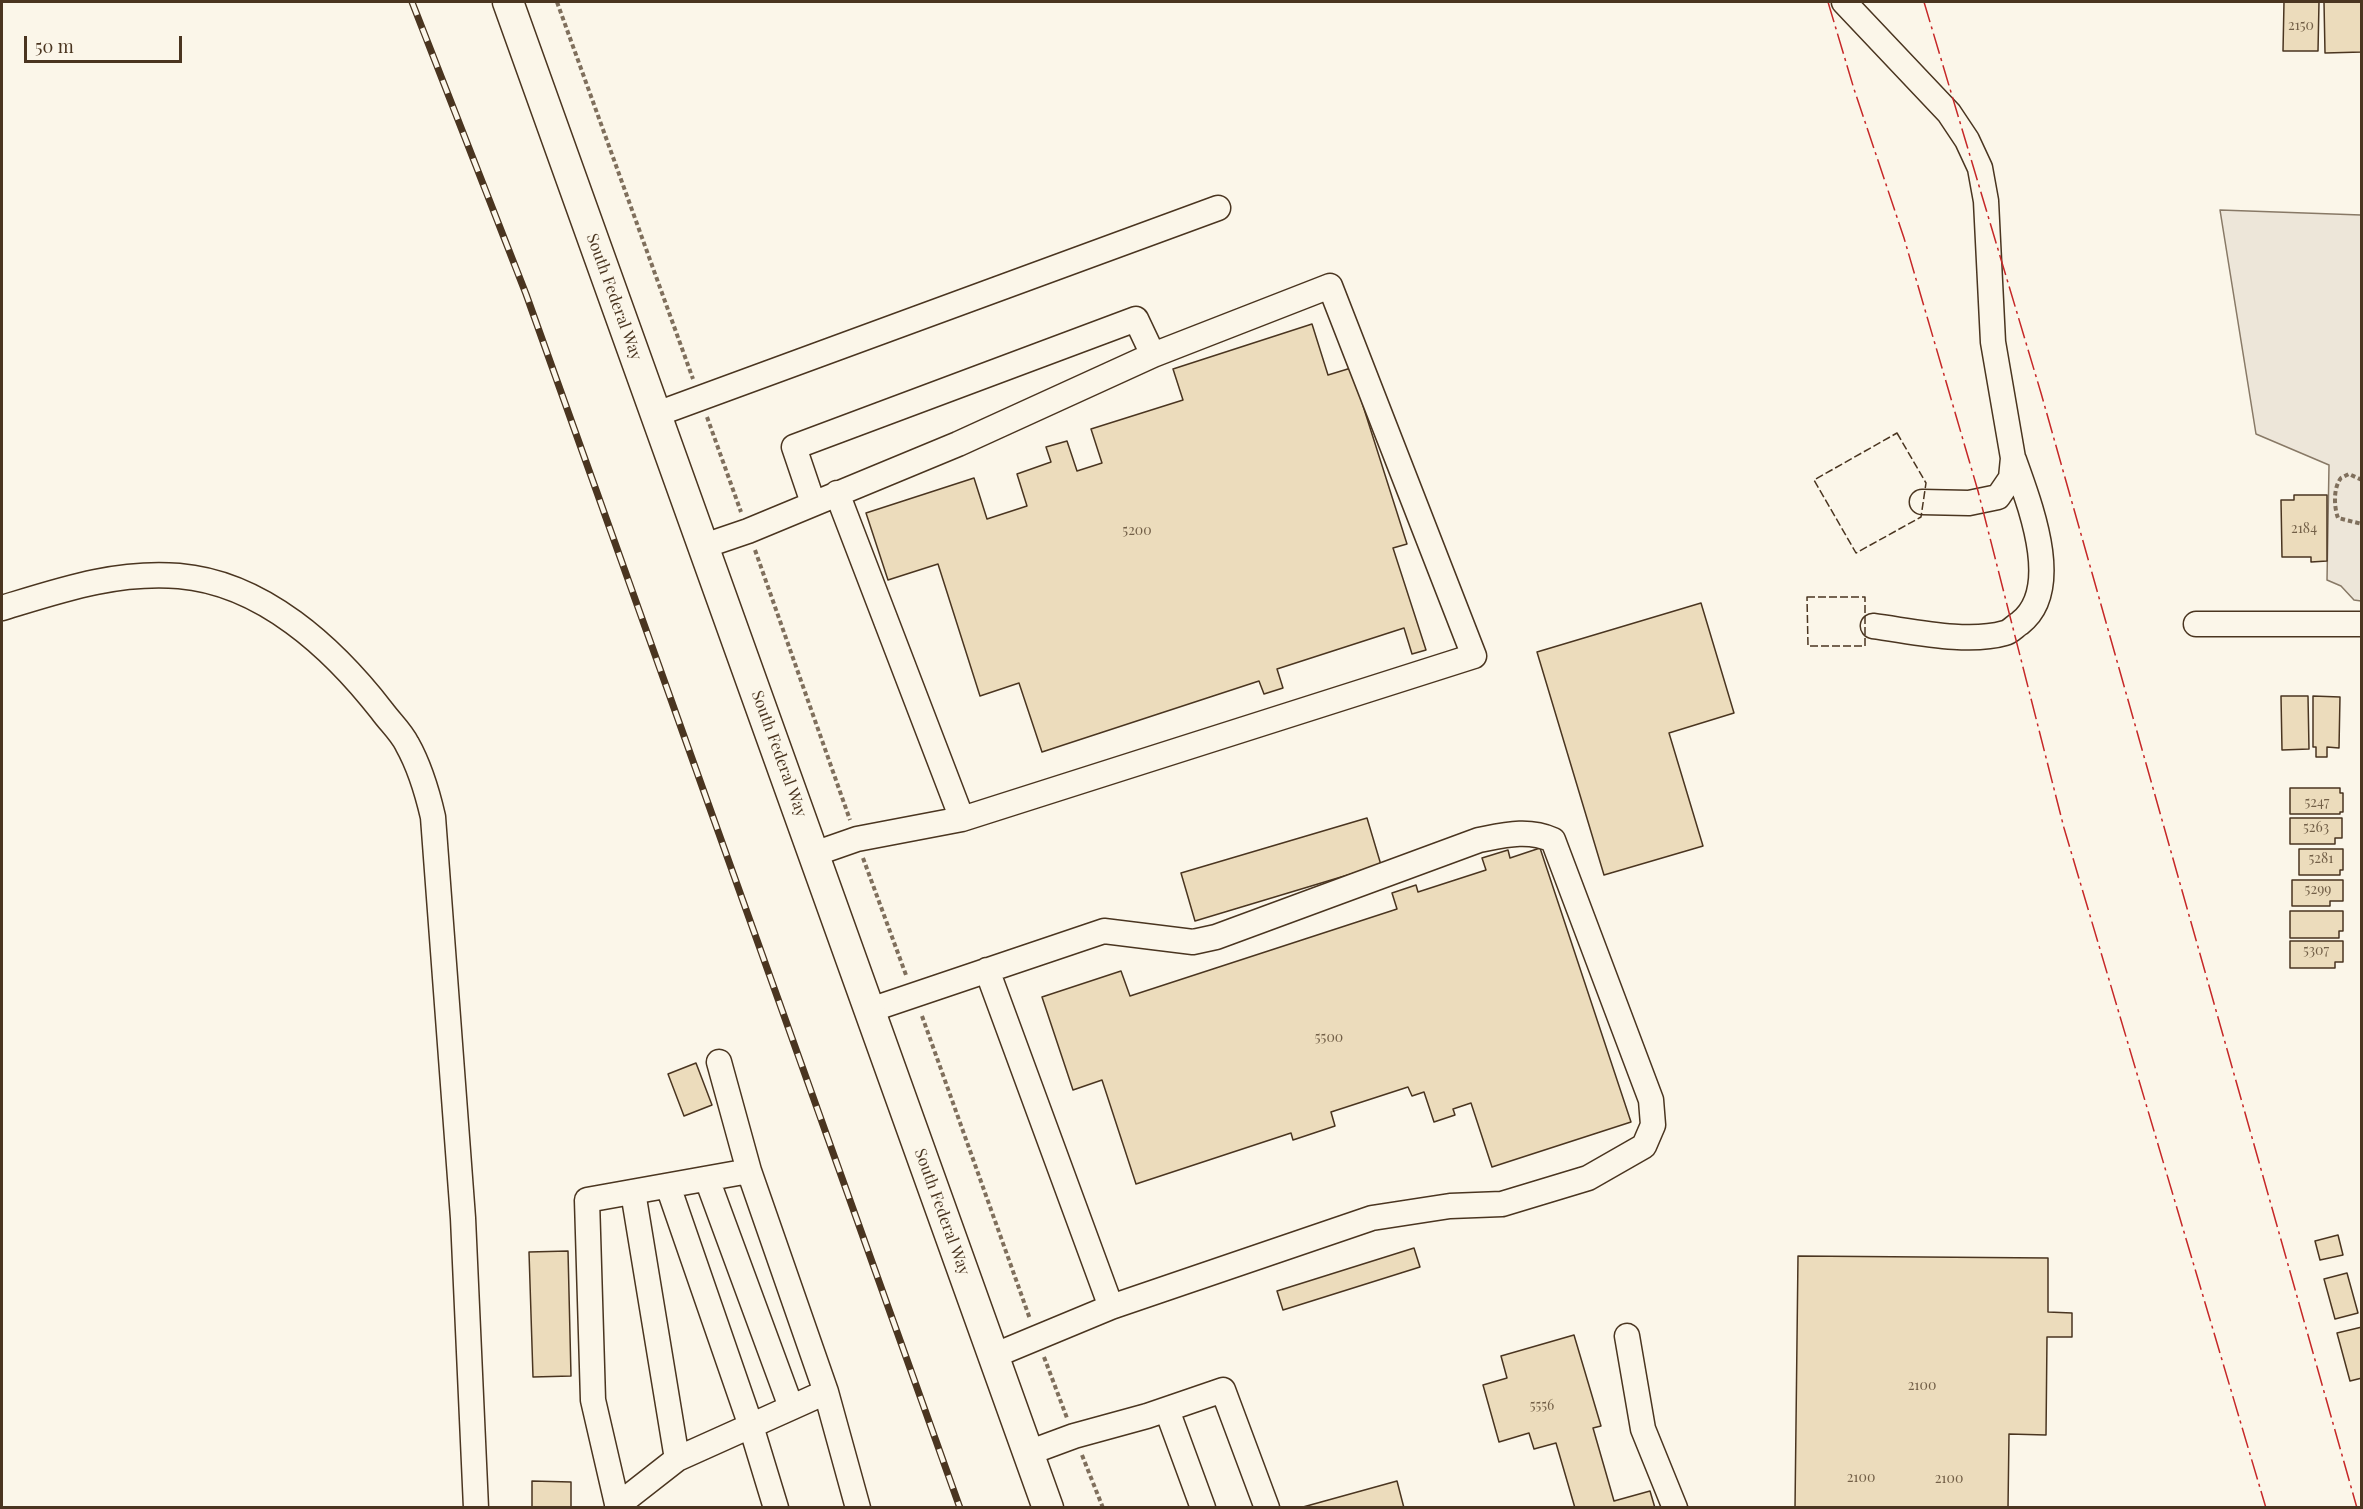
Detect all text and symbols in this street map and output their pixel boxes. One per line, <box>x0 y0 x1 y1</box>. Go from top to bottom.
house number: 2150 <box>2288 18 2314 34</box>
scale bar <box>27 24 184 62</box>
text: 50 m <box>35 34 74 58</box>
street label: South Federal Way <box>582 231 646 363</box>
house number: 2184 <box>2291 521 2317 537</box>
house number: 5200 <box>1122 523 1152 539</box>
street label: South Federal Way <box>747 688 811 820</box>
house number: 5247 <box>2305 795 2329 811</box>
house number: 5263 <box>2303 820 2329 836</box>
house number: 5281 <box>2309 851 2333 867</box>
house number: 5299 <box>2305 882 2331 898</box>
house number: 5307 <box>2303 943 2329 959</box>
house number: 5500 <box>1315 1030 1343 1046</box>
street label: South Federal Way <box>910 1146 974 1278</box>
house number: 2100 <box>1908 1378 1936 1394</box>
house number: 5556 <box>1530 1398 1554 1414</box>
house number: 2100 <box>1847 1470 1875 1486</box>
house number: 2100 <box>1935 1471 1963 1487</box>

